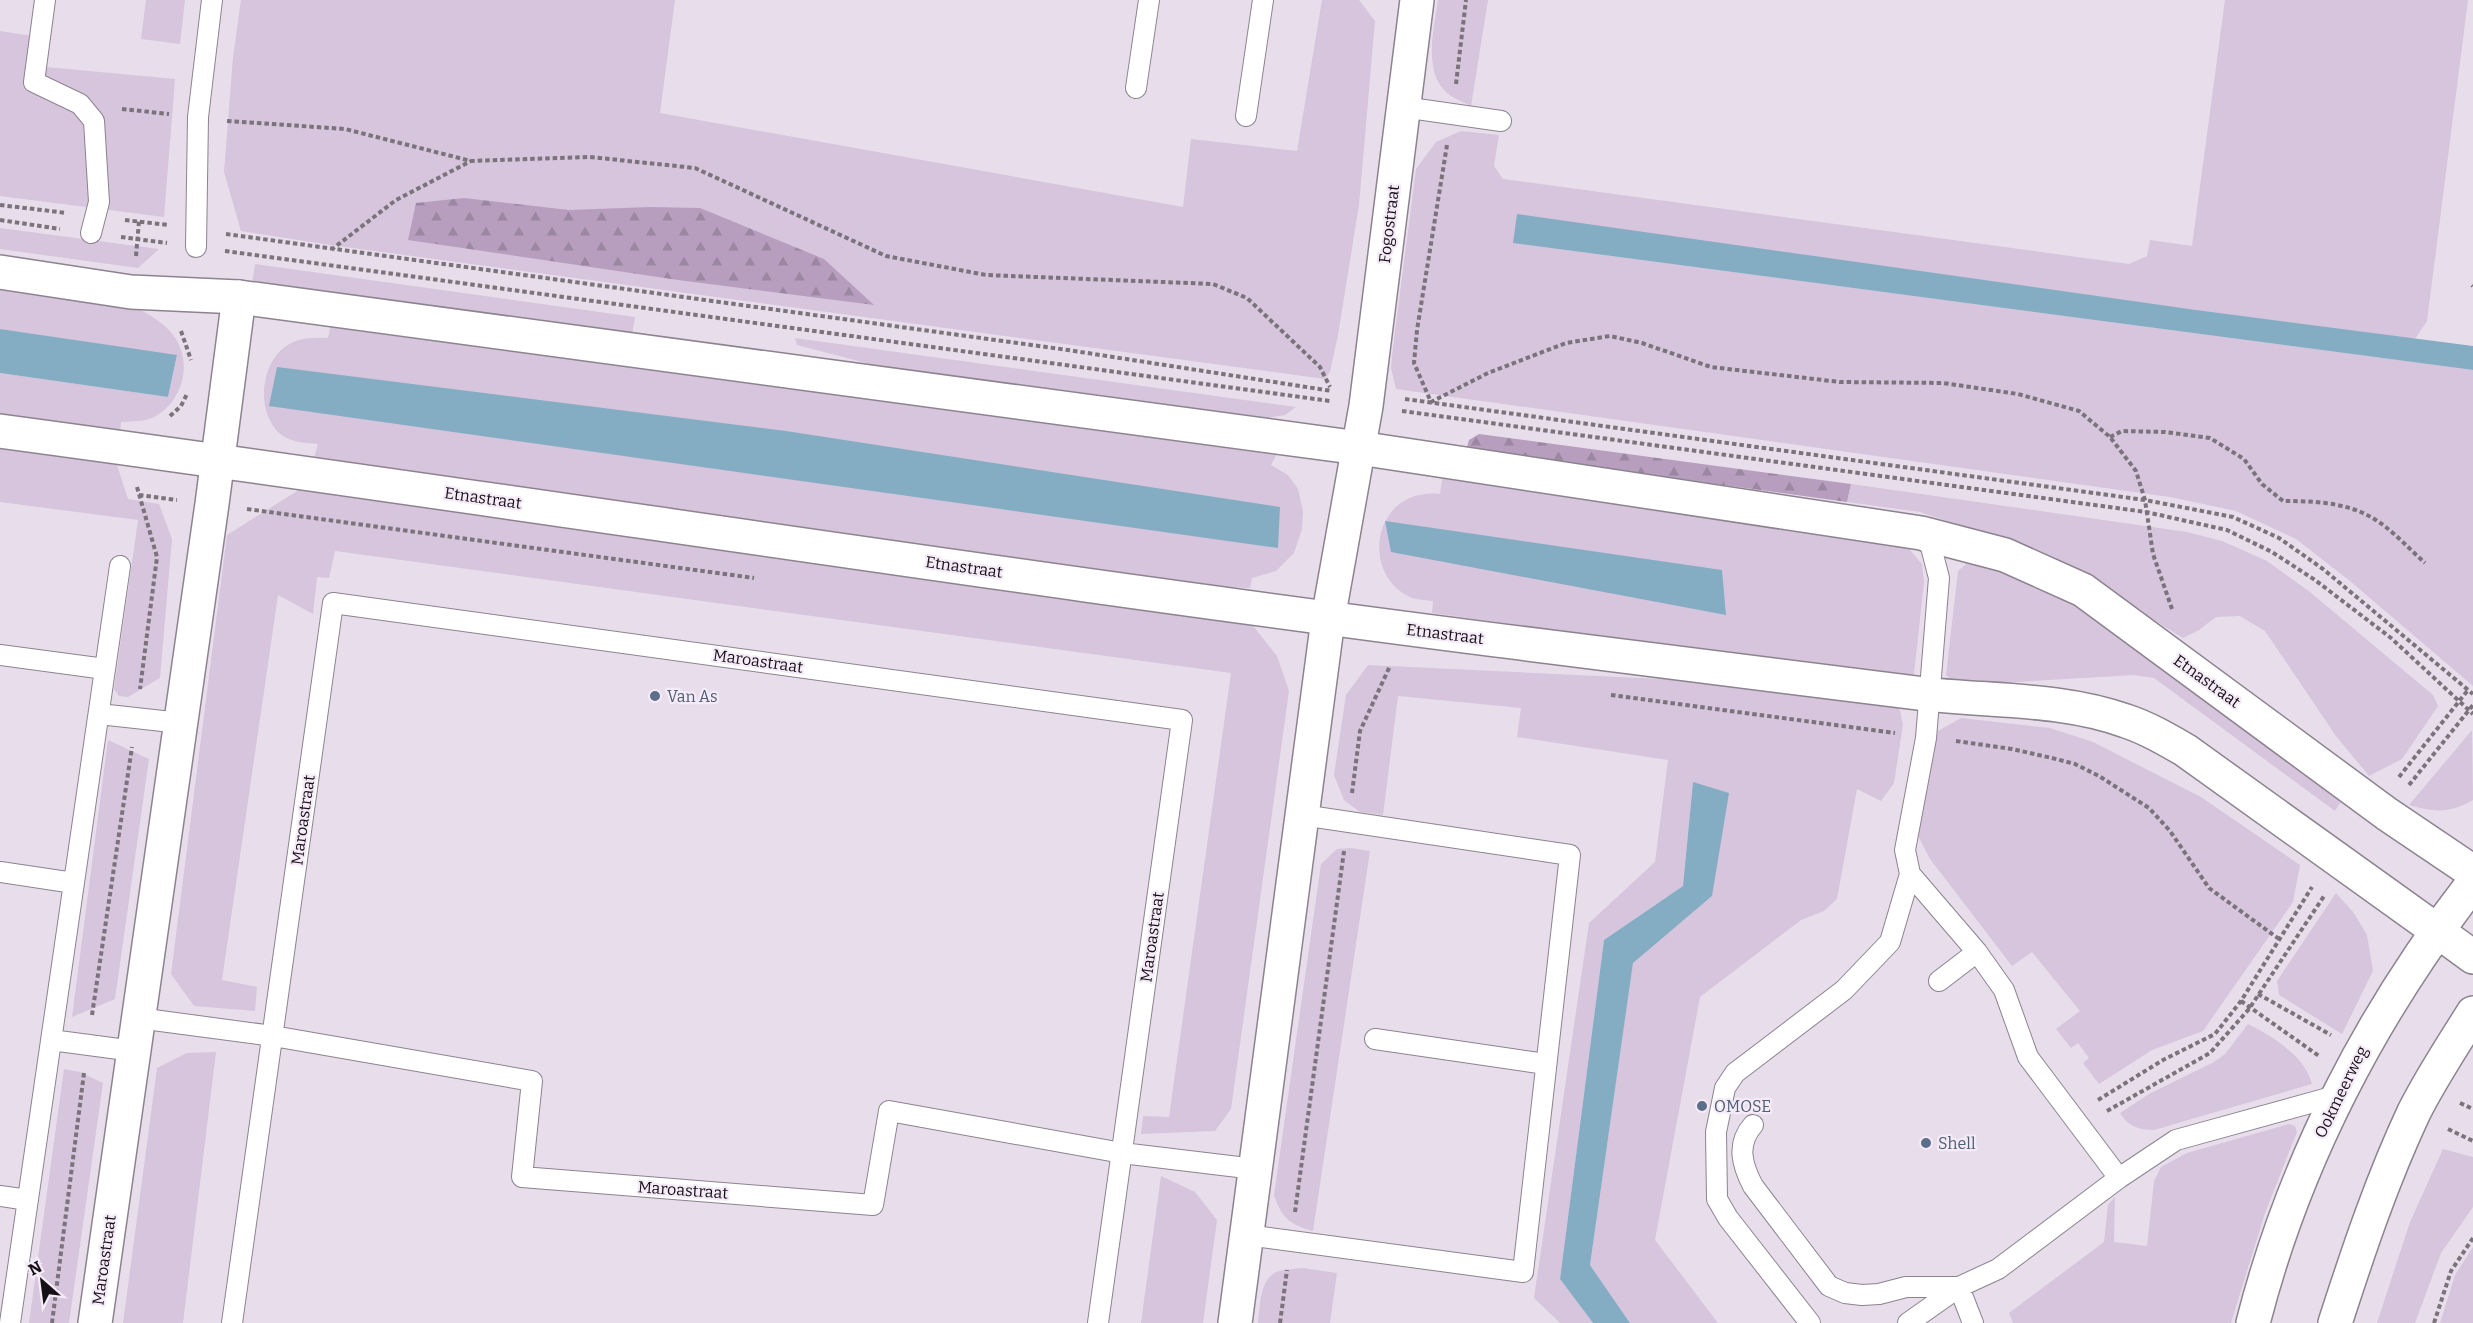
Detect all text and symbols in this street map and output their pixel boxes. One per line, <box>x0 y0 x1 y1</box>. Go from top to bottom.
street label: Fogostraat <box>1375 184 1403 264</box>
street label: Etnastraat <box>443 483 523 513</box>
street label: Etnastraat <box>924 552 1004 582</box>
street label: Etnastraat <box>1405 620 1485 648</box>
street label: Maroastraat <box>712 645 804 677</box>
street label: Etnastraat <box>2170 650 2244 712</box>
place label: Van As <box>667 687 718 706</box>
marker: Van As <box>648 689 662 703</box>
street label: Maroastraat <box>287 774 319 866</box>
street label: Maroastraat <box>1136 891 1168 983</box>
street label: Ookmeerweg <box>2311 1043 2371 1141</box>
place label: OMOSE <box>1714 1097 1771 1116</box>
marker: OMOSE <box>1695 1099 1709 1113</box>
place label: Shell <box>1938 1134 1976 1153</box>
marker: Shell <box>1919 1136 1933 1150</box>
street label: Maroastraat <box>637 1177 729 1203</box>
street label: Maroastraat <box>88 1214 120 1306</box>
north arrow <box>12 1251 72 1311</box>
text: N <box>25 1257 45 1279</box>

